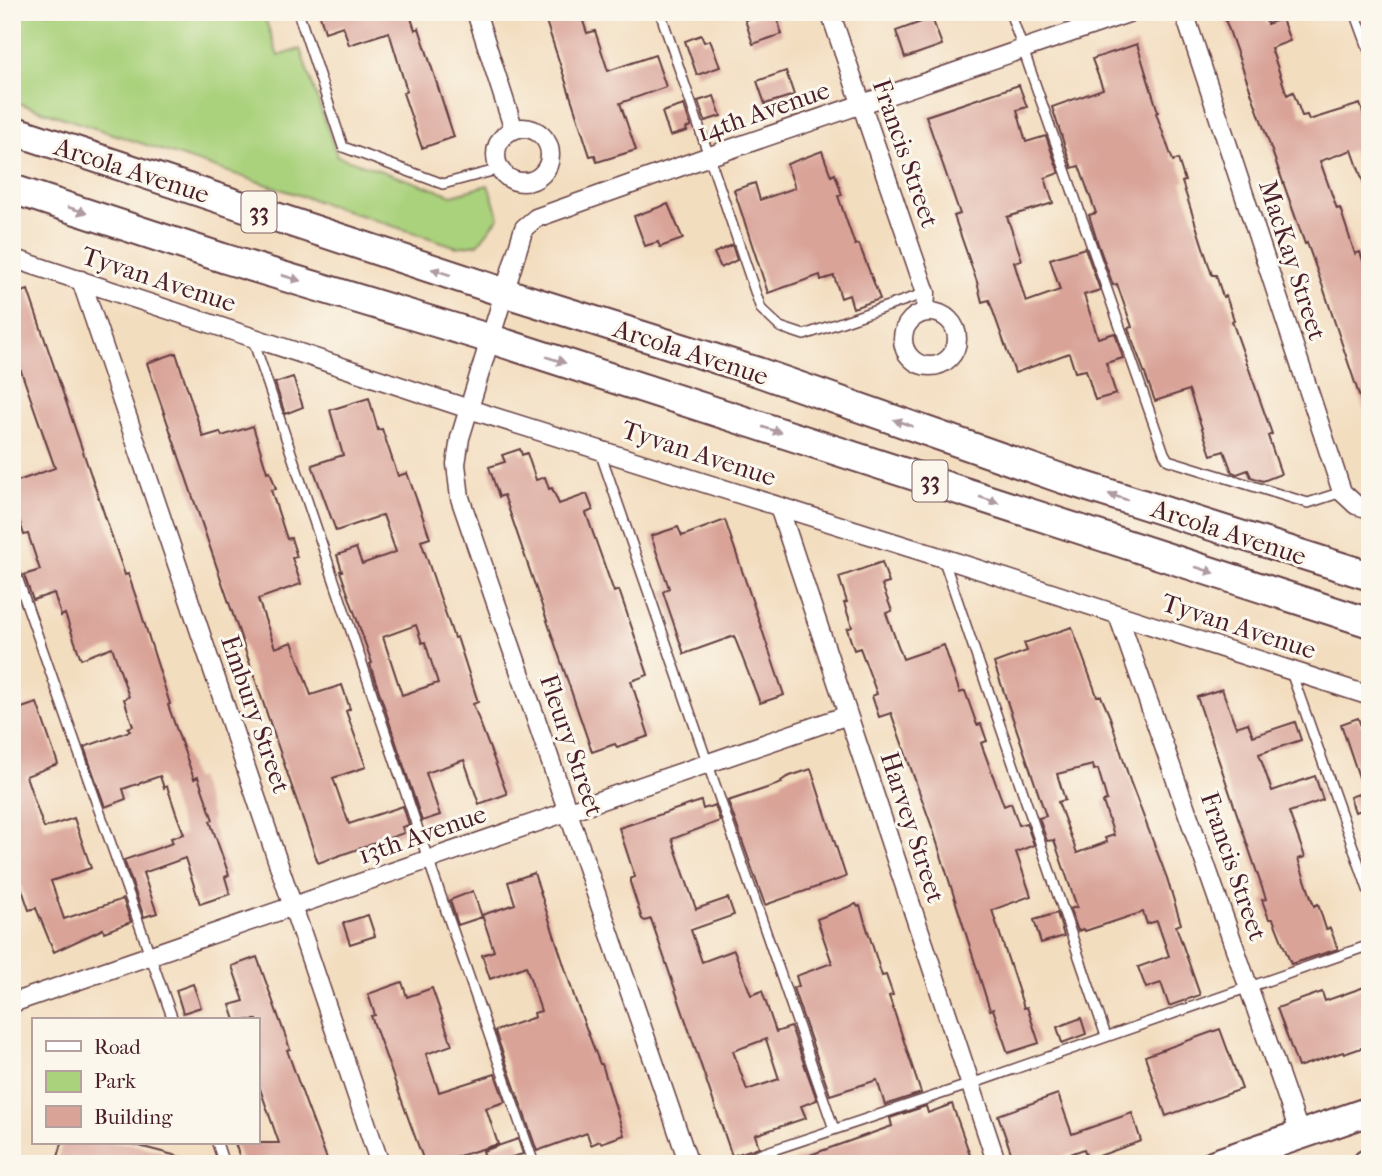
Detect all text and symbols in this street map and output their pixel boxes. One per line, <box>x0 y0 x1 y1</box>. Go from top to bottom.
street label: 14th Avenue <box>693 74 834 149</box>
street label: Francis Street <box>866 75 946 232</box>
street label: Arcola Avenue <box>50 131 213 210</box>
street label: MacKay Street <box>1252 176 1333 345</box>
road number: 33 <box>242 192 276 232</box>
one-way arrow <box>67 205 88 216</box>
street label: Tyvan Avenue <box>78 240 240 319</box>
one-way arrow <box>430 266 451 277</box>
one-way arrow <box>281 274 302 284</box>
street label: Arcola Avenue <box>609 313 772 392</box>
one-way arrow <box>545 355 566 365</box>
street label: Tyvan Avenue <box>618 414 780 493</box>
one-way arrow <box>892 417 913 428</box>
one-way arrow <box>762 425 783 435</box>
road number: 33 <box>912 460 948 502</box>
one-way arrow <box>1107 491 1128 501</box>
street label: Arcola Avenue <box>1147 493 1310 572</box>
one-way arrow <box>978 495 999 505</box>
one-way arrow <box>1195 565 1216 575</box>
street label: Tyvan Avenue <box>1158 587 1320 666</box>
street label: Embury Street <box>214 631 297 798</box>
street label: Fleury Street <box>533 670 610 821</box>
street label: Harvey Street <box>874 748 952 907</box>
street label: Francis Street <box>1194 788 1274 945</box>
street label: 13th Avenue <box>354 798 490 871</box>
legend <box>32 1018 259 1144</box>
text: Road <box>94 1035 141 1059</box>
text: Park <box>94 1069 136 1093</box>
text: Building <box>94 1105 173 1129</box>

